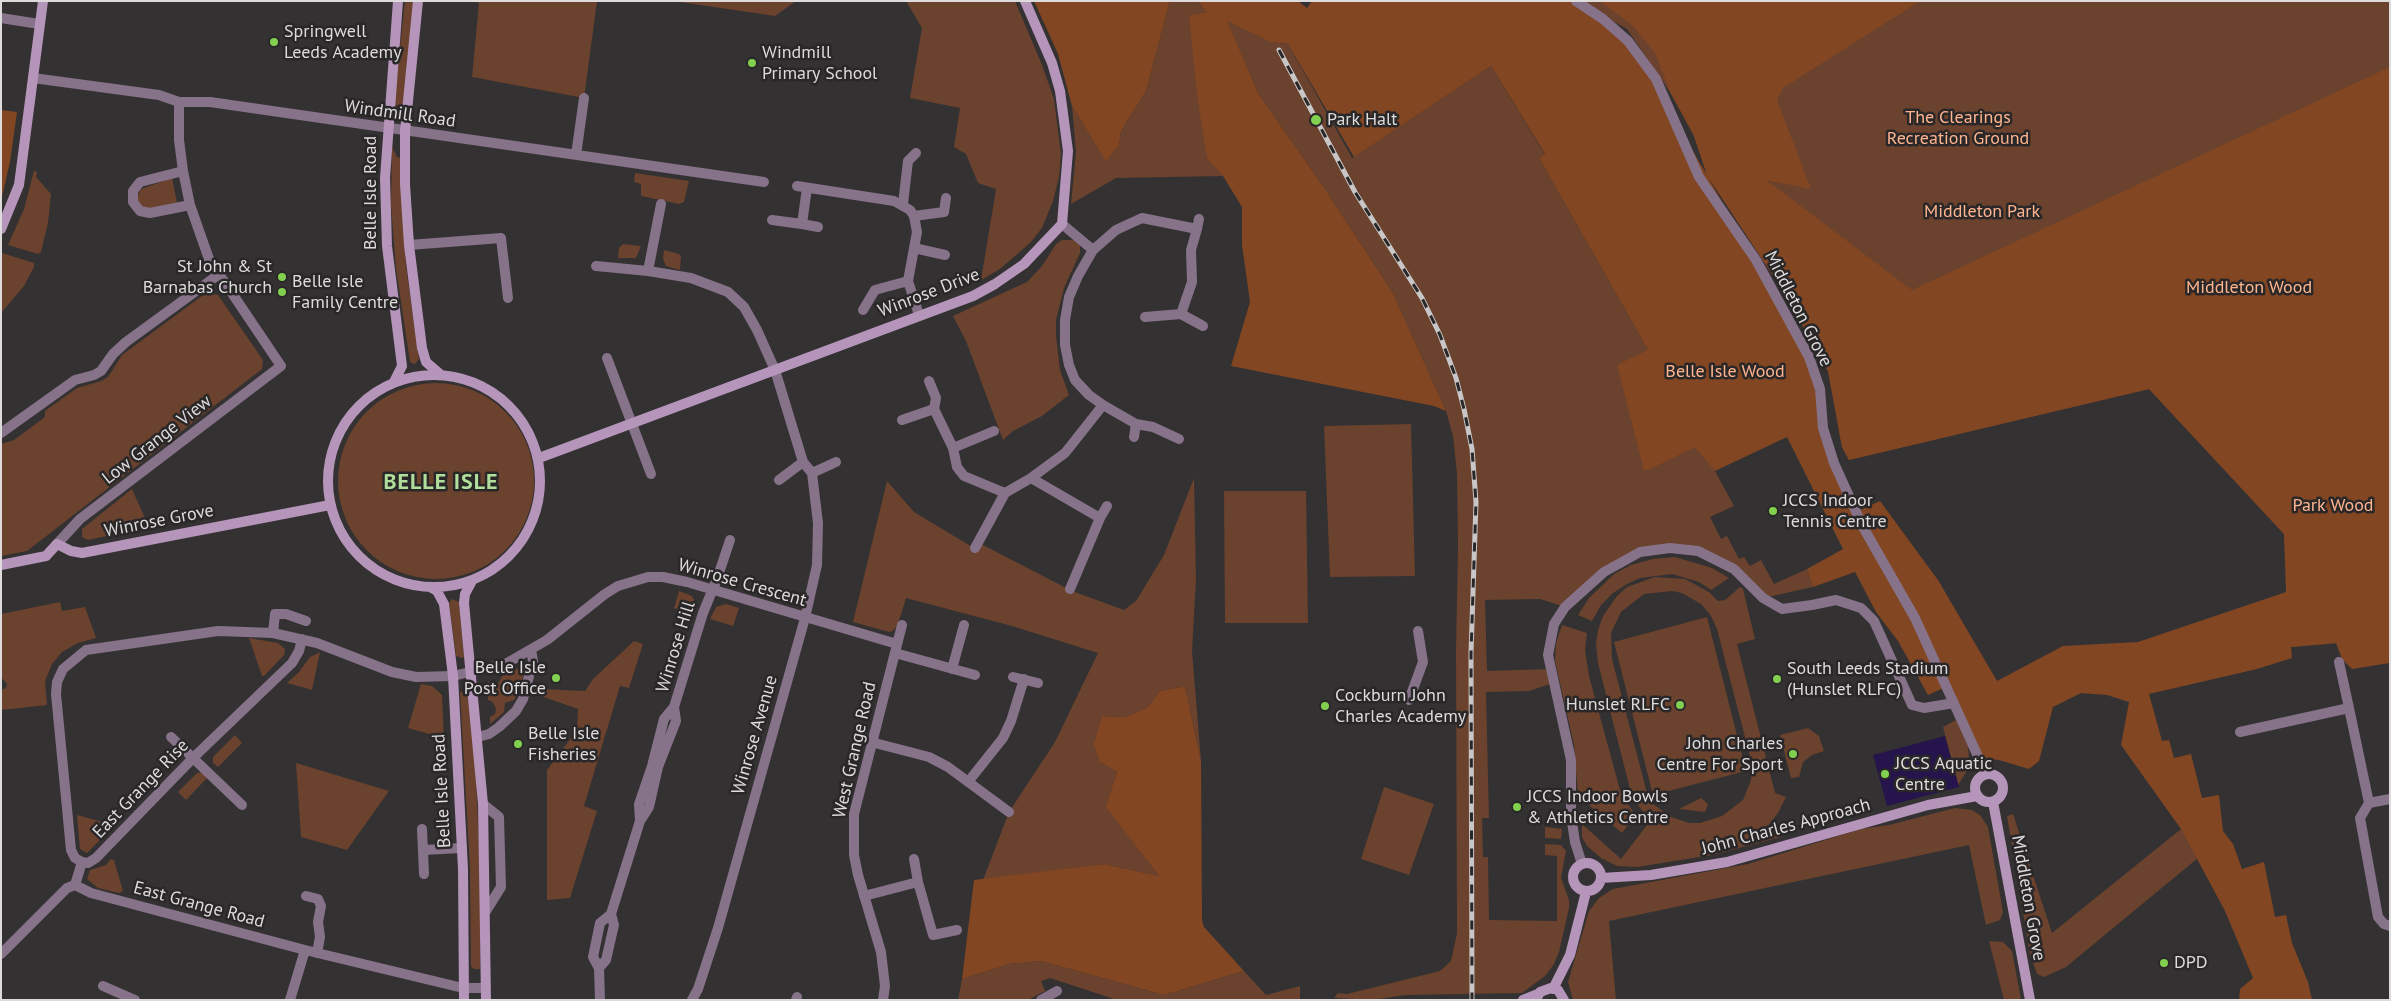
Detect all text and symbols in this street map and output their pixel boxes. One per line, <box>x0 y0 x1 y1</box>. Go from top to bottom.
place label: Springwell Leeds Academy <box>284 21 402 64</box>
marker: Springwell Leeds Academy <box>268 36 280 48</box>
place label: Windmill Primary School <box>762 42 877 84</box>
marker: Windmill Primary School <box>746 57 758 69</box>
street label: Windmill Road <box>343 96 457 132</box>
park label: The Clearings Recreation Ground <box>1887 107 2029 150</box>
place label: Park Halt <box>1327 109 1397 131</box>
marker: Park Halt <box>1309 113 1323 127</box>
street label: Belle Isle Road <box>360 136 382 250</box>
park label: Middleton Park <box>1924 201 2040 223</box>
street label: Middleton Grove <box>1759 247 1837 371</box>
place label: St John & St Barnabas Church <box>143 256 272 298</box>
street label: Winrose Drive <box>875 264 983 322</box>
marker: St John & St Barnabas Church <box>276 271 288 283</box>
place label: Belle Isle Family Centre <box>292 271 398 314</box>
park label: Middleton Wood <box>2186 277 2312 299</box>
marker: Belle Isle Family Centre <box>276 286 288 298</box>
park label: Belle Isle Wood <box>1665 361 1785 383</box>
street label: Low Grange View <box>98 391 216 489</box>
district label: BELLE ISLE <box>382 470 500 496</box>
place label: JCCS Indoor Tennis Centre <box>1783 490 1887 532</box>
park label: Park Wood <box>2292 495 2374 517</box>
street label: Winrose Grove <box>102 500 216 542</box>
marker: JCCS Indoor Tennis Centre <box>1767 505 1779 517</box>
street label: Winrose Crescent <box>675 554 809 612</box>
street label: Winrose Hill <box>652 599 700 695</box>
place label: Belle Isle Post Office <box>464 657 546 700</box>
place label: South Leeds Stadium (Hunslet RLFC) <box>1787 658 1948 701</box>
marker: Belle Isle Post Office <box>550 672 562 684</box>
street label: Winrose Avenue <box>728 673 782 797</box>
marker: South Leeds Stadium (Hunslet RLFC) <box>1771 673 1783 685</box>
street label: West Grange Road <box>829 680 881 820</box>
place label: Cockburn John Charles Academy <box>1335 685 1466 728</box>
place label: Hunslet RLFC <box>1566 694 1670 716</box>
marker: Hunslet RLFC <box>1674 699 1686 711</box>
marker: Cockburn John Charles Academy <box>1319 700 1331 712</box>
place label: Belle Isle Fisheries <box>528 723 599 766</box>
street label: Belle Isle Road <box>428 733 456 849</box>
place label: John Charles Centre For Sport <box>1657 733 1783 776</box>
street label: East Grange Rise <box>88 735 194 843</box>
marker: Belle Isle Fisheries <box>512 738 524 750</box>
marker: John Charles Centre For Sport <box>1787 748 1799 760</box>
place label: JCCS Aquatic Centre <box>1895 753 1992 796</box>
marker: JCCS Aquatic Centre <box>1879 768 1891 780</box>
place label: JCCS Indoor Bowls & Athletics Centre <box>1527 786 1668 829</box>
street label: John Charles Approach <box>1699 794 1873 860</box>
marker: JCCS Indoor Bowls & Athletics Centre <box>1511 801 1523 813</box>
street label: Middleton Grove <box>2006 833 2050 963</box>
street label: East Grange Road <box>131 877 267 933</box>
place label: DPD <box>2174 952 2208 974</box>
marker: DPD <box>2158 957 2170 969</box>

